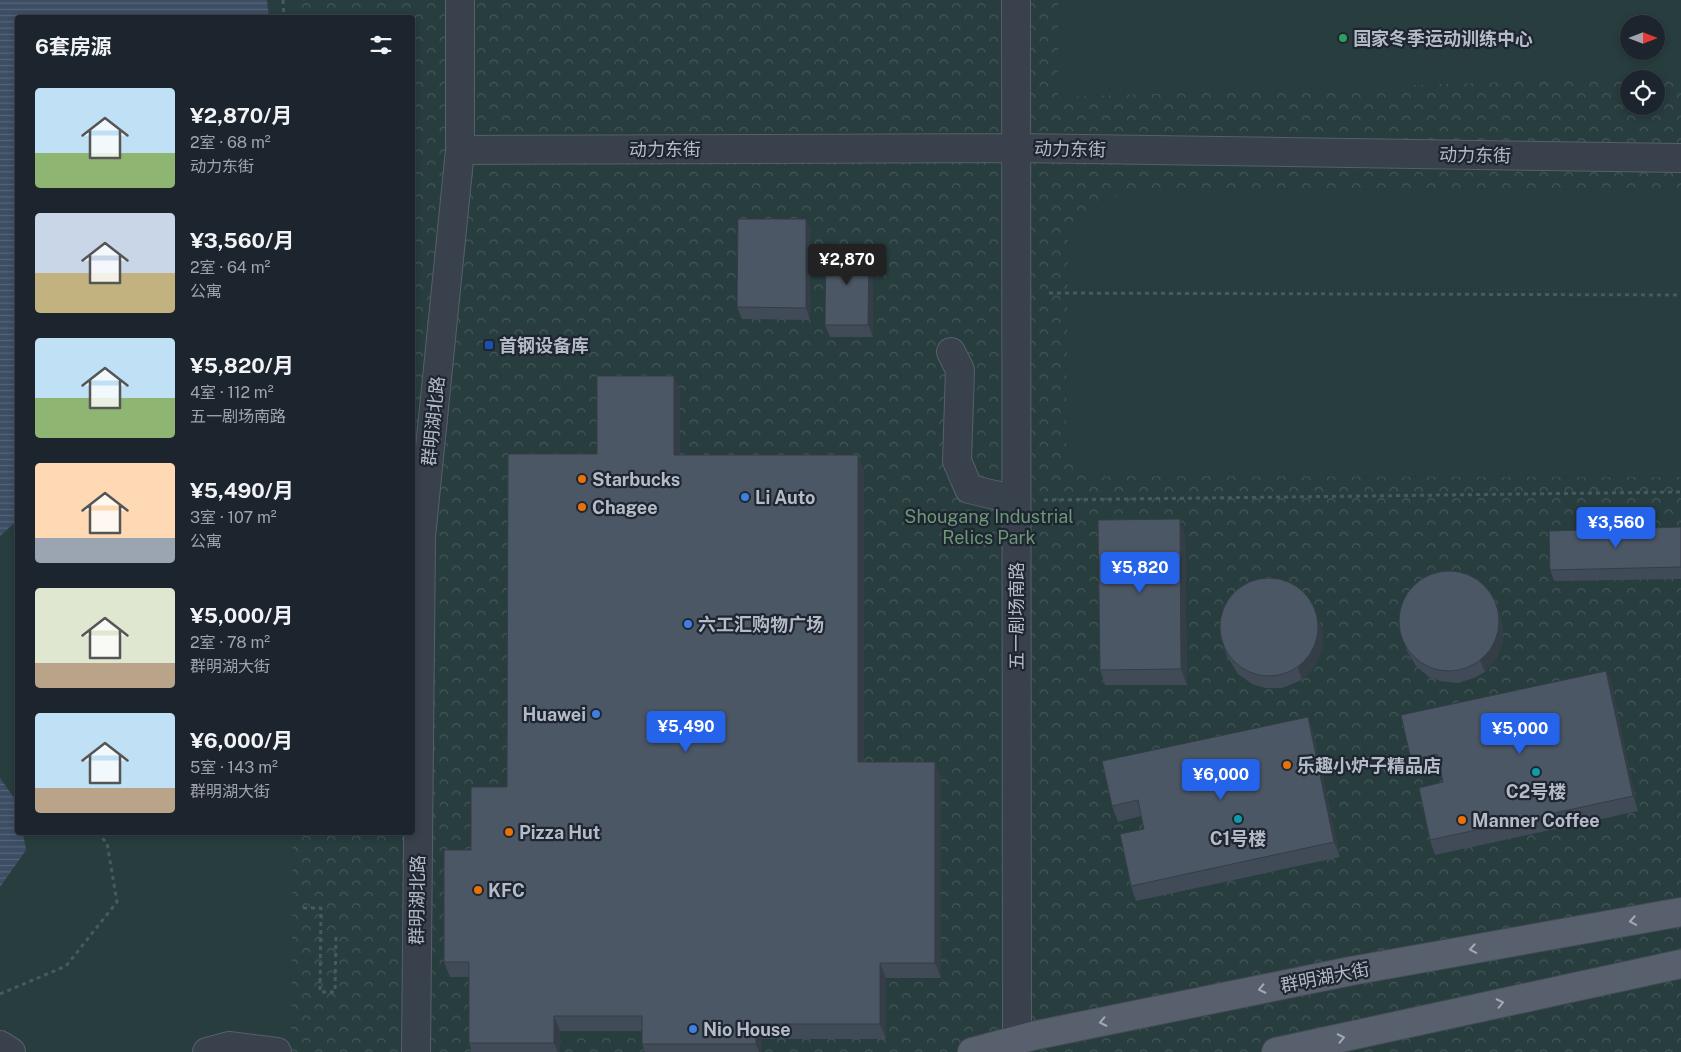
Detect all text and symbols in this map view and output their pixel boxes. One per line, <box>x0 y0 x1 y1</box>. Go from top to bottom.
north arrow <box>1620 15 1665 60</box>
map controls <box>1620 15 1665 115</box>
place label: 国家冬季运动训练中心 <box>1353 28 1533 49</box>
icon: filters <box>367 31 395 59</box>
marker: 国家冬季运动训练中心 <box>1337 32 1349 44</box>
text: 6套房源 <box>35 34 112 59</box>
button: locate <box>1620 70 1665 115</box>
text: ¥2,870/月 <box>190 103 292 128</box>
icon: home <box>75 108 135 168</box>
text: 2室 · 68 m² <box>190 133 271 152</box>
street label: 动力东街 <box>1034 138 1106 160</box>
street label: 动力东街 <box>629 139 701 160</box>
street label: 动力东街 <box>1439 144 1511 166</box>
text: 动力东街 <box>190 157 254 176</box>
text: ¥3,560/月 <box>190 228 294 253</box>
icon: home <box>75 233 135 293</box>
pin: ¥2,870 <box>806 244 888 286</box>
text: ¥2,870 <box>819 250 875 269</box>
text: 2室 · 64 m² <box>190 258 270 277</box>
text: 公寓 <box>190 282 222 301</box>
place label: 首钢设备库 <box>499 335 589 356</box>
marker: 首钢设备库 <box>483 339 495 351</box>
text: ¥5,820/月 <box>190 353 294 378</box>
icon: home <box>75 358 135 418</box>
street label: 群明湖北路 <box>418 375 448 467</box>
text: 4室 · 112 m² <box>190 383 274 402</box>
text: 五一剧场南路 <box>190 407 286 426</box>
place label: Starbucks <box>592 469 680 490</box>
marker: Starbucks <box>576 473 588 485</box>
text: ¥5,490/月 <box>190 478 294 503</box>
icon: home <box>75 483 135 543</box>
place label: Li Auto <box>755 487 815 508</box>
marker: Li Auto <box>739 491 751 503</box>
place label: Chagee <box>592 497 658 518</box>
marker: Chagee <box>576 501 588 513</box>
park label: Shougang Industrial Relics Park <box>904 506 1074 548</box>
pin: ¥3,560 <box>1575 506 1657 549</box>
text: 3室 · 107 m² <box>190 508 277 527</box>
text: ¥3,560 <box>1587 513 1645 532</box>
text: 公寓 <box>190 532 222 551</box>
pin: ¥5,820 <box>1099 552 1181 594</box>
text: ¥5,820 <box>1112 558 1168 577</box>
street label: 五一剧场南路 <box>1006 562 1027 670</box>
text: ¥5,000/月 <box>190 603 293 628</box>
icon: home <box>75 608 135 668</box>
place label: 六工汇购物广场 <box>698 614 824 635</box>
marker: 六工汇购物广场 <box>682 618 694 630</box>
text: 2室 · 78 m² <box>190 633 270 652</box>
text: 群明湖大街 <box>190 657 270 676</box>
place label: Huawei <box>522 704 586 725</box>
marker: Huawei <box>590 708 602 720</box>
pin: ¥5,490 <box>645 710 727 753</box>
pin: ¥5,000 <box>1479 712 1561 755</box>
text: ¥5,490 <box>657 717 715 736</box>
text: ¥5,000 <box>1492 719 1548 738</box>
text: ¥6,000/月 <box>190 728 293 753</box>
icon: home <box>75 733 135 793</box>
place label: 乐趣小炉子精品店 <box>1297 755 1441 776</box>
text: 5室 · 143 m² <box>190 758 278 777</box>
pin: ¥6,000 <box>1180 758 1262 801</box>
marker: 乐趣小炉子精品店 <box>1281 759 1293 771</box>
text: ¥6,000 <box>1193 765 1249 784</box>
marker: C2号楼 <box>1530 766 1542 778</box>
place label: C2号楼 <box>1506 781 1566 802</box>
text: 群明湖大街 <box>190 782 270 801</box>
place label: Manner Coffee <box>1472 810 1600 831</box>
marker: C1号楼 <box>1232 813 1244 825</box>
marker: Manner Coffee <box>1456 814 1468 826</box>
place label: Pizza Hut <box>519 822 600 843</box>
marker: Pizza Hut <box>503 826 515 838</box>
place label: C1号楼 <box>1210 828 1266 849</box>
street label: 群明湖北路 <box>406 855 428 945</box>
place label: KFC <box>488 880 525 901</box>
marker: KFC <box>472 884 484 896</box>
one-way arrow <box>1629 915 1637 925</box>
one-way arrow <box>1469 944 1477 954</box>
street label: 群明湖大街 <box>1279 958 1371 996</box>
one-way arrow <box>1257 984 1266 994</box>
one-way arrow <box>1495 998 1504 1009</box>
one-way arrow <box>1098 1016 1107 1026</box>
place label: Nio House <box>703 1019 791 1040</box>
marker: Nio House <box>687 1023 699 1035</box>
one-way arrow <box>1336 1033 1345 1044</box>

